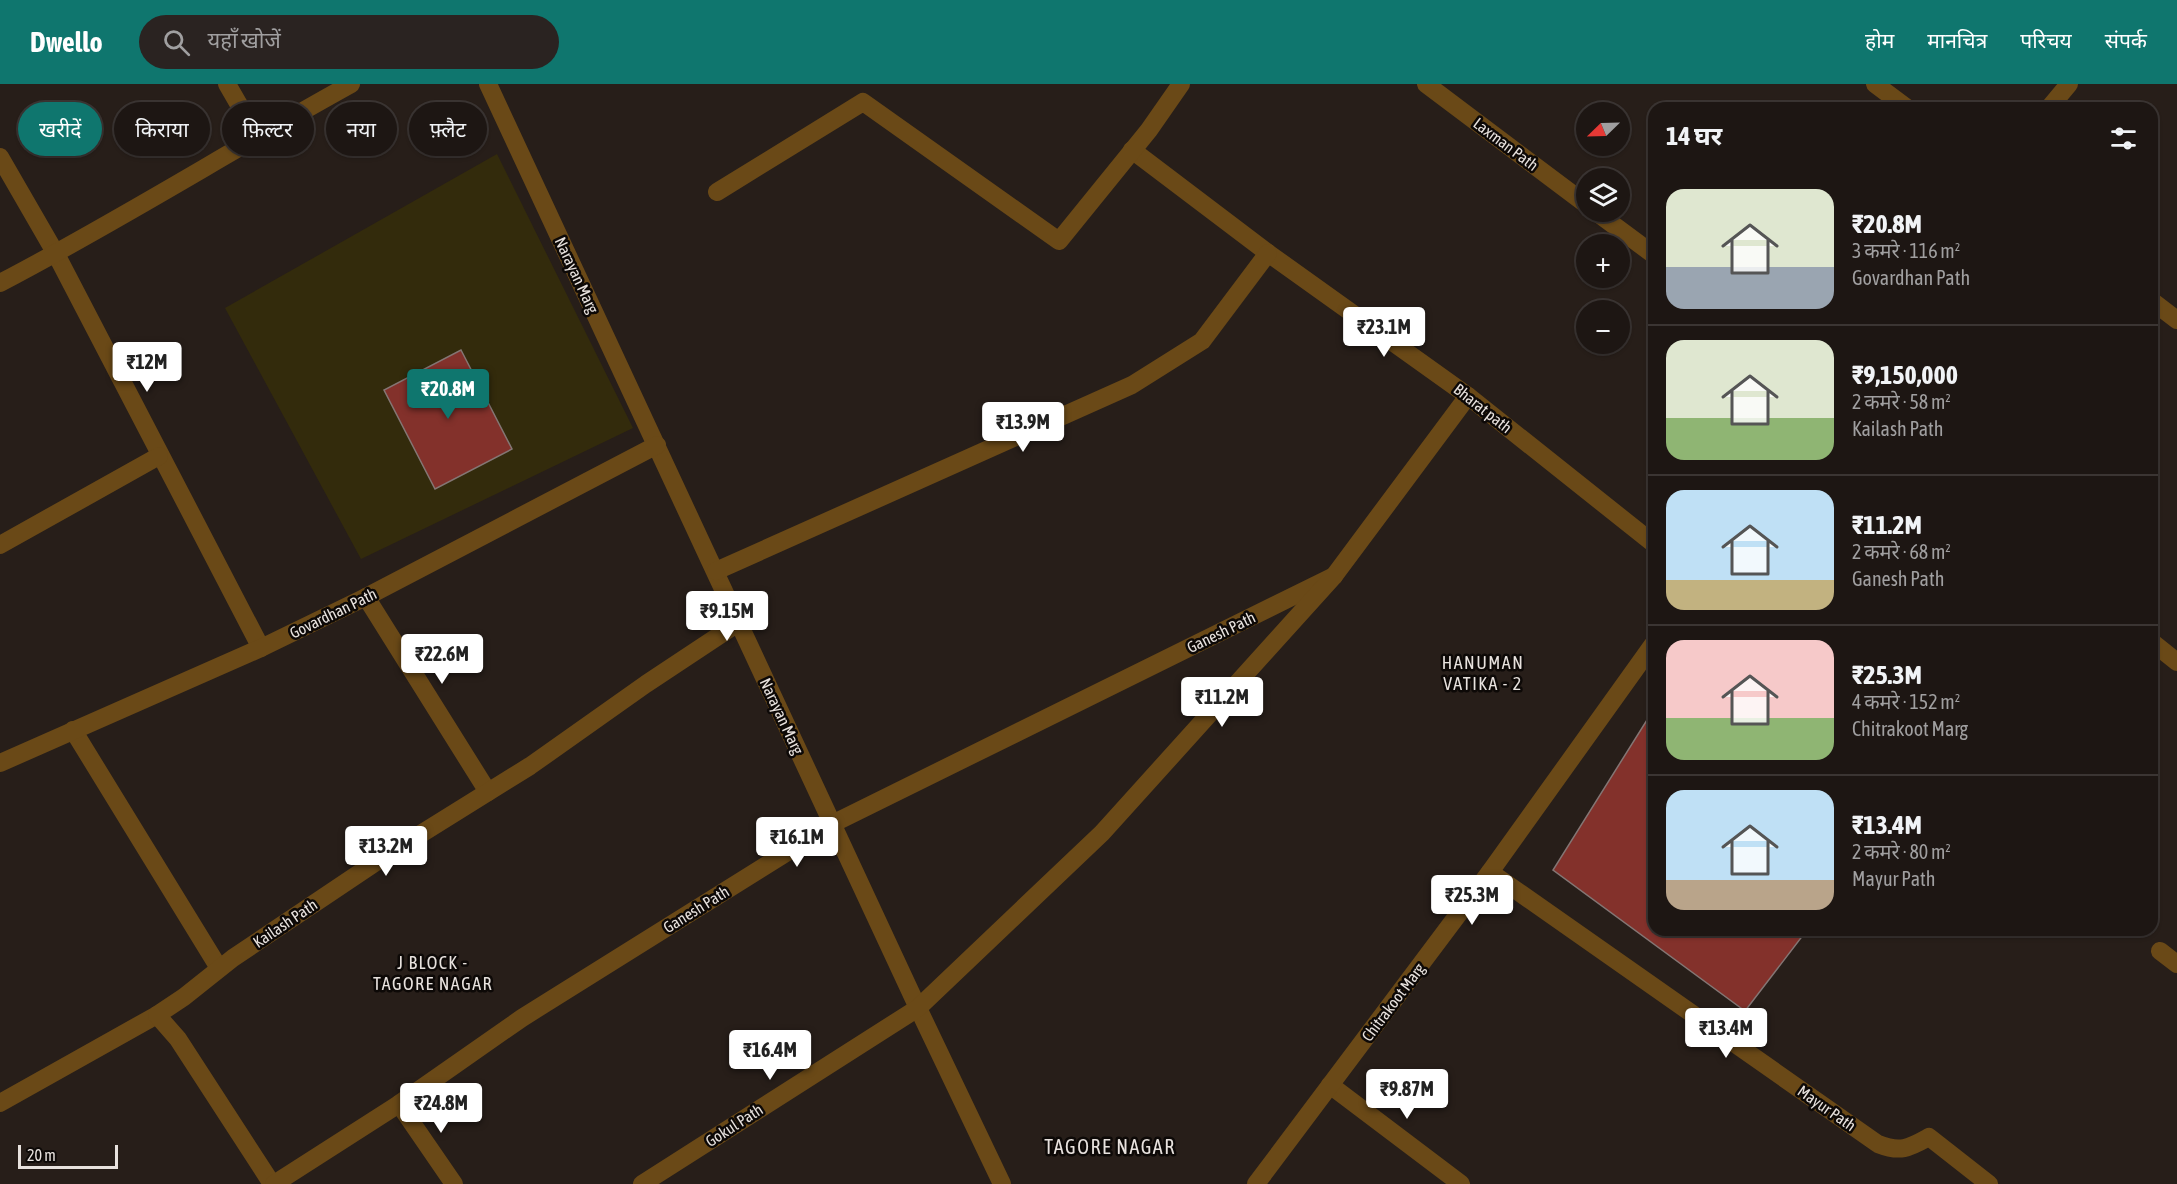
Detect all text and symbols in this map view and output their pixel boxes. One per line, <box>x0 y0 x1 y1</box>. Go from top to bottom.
search box <box>139 15 559 69</box>
text: Dwello <box>30 26 103 58</box>
icon: search <box>160 26 193 59</box>
text: यहाँ खोजें <box>208 27 281 53</box>
text: होम <box>1865 28 1894 52</box>
text: मानचित्र <box>1927 28 1987 52</box>
text: परिचय <box>2020 28 2072 52</box>
text: संपर्क <box>2105 28 2147 52</box>
chip: खरीदें <box>18 102 102 156</box>
chip: किराया <box>114 102 210 156</box>
chip: फ़िल्टर <box>222 102 314 156</box>
chip: नया <box>326 102 397 156</box>
chip: फ़्लैट <box>409 102 487 156</box>
north arrow <box>1576 102 1630 156</box>
map controls <box>1576 102 1630 354</box>
street label: Laxman Path <box>1470 114 1542 174</box>
text: 14 घर <box>1666 121 1722 151</box>
icon: filters <box>2107 122 2140 155</box>
button: layers <box>1576 168 1630 222</box>
text: ₹20.8M <box>1852 209 1922 239</box>
icon: home <box>1714 213 1786 285</box>
street label: Narayan Marg <box>551 234 602 316</box>
button: + <box>1576 234 1630 288</box>
text: 3 कमरे · 116 m² <box>1852 239 1960 262</box>
text: Govardhan Path <box>1852 266 1970 289</box>
button: − <box>1576 300 1630 354</box>
pin: ₹23.1M <box>1335 307 1433 358</box>
text: ₹23.1M <box>1357 315 1411 338</box>
pin: ₹12M <box>111 342 183 393</box>
text: ₹12M <box>127 350 167 373</box>
text: ₹9,150,000 <box>1852 360 1958 390</box>
icon: home <box>1714 364 1786 436</box>
pin: ₹20.8M <box>399 369 497 420</box>
text: ₹20.8M <box>421 377 475 400</box>
street label: Bharat path <box>1450 380 1516 437</box>
text: 2 कमरे · 58 m² <box>1852 390 1951 413</box>
pin: ₹13.9M <box>974 402 1072 453</box>
text: ₹13.9M <box>996 410 1050 433</box>
text: Kailash Path <box>1852 417 1944 440</box>
text: ₹11.2M <box>1852 510 1922 540</box>
icon: home <box>1714 514 1786 586</box>
text: 2 कमरे · 68 m² <box>1852 540 1951 563</box>
text: Ganesh Path <box>1852 567 1944 590</box>
street label: Govardhan Path <box>287 584 379 642</box>
pin: ₹9.15M <box>678 591 776 642</box>
text: ₹9.15M <box>700 599 754 622</box>
street label: Ganesh Path <box>1184 608 1258 656</box>
pin: ₹22.6M <box>393 634 491 685</box>
text: ₹22.6M <box>415 642 469 665</box>
district label: HANUMAN VATIKA - 2 <box>1442 652 1524 694</box>
text: ₹25.3M <box>1852 660 1922 690</box>
icon: home <box>1714 664 1786 736</box>
street label: Narayan Marg <box>756 675 807 757</box>
pin: ₹11.2M <box>1173 677 1271 728</box>
text: ₹11.2M <box>1195 685 1249 708</box>
text: 4 कमरे · 152 m² <box>1852 690 1960 713</box>
text: Chitrakoot Marg <box>1852 717 1968 740</box>
text: ₹13.4M <box>1852 810 1922 840</box>
icon: home <box>1714 814 1786 886</box>
pin: ₹16.1M <box>748 817 846 868</box>
text: ₹16.1M <box>770 825 824 848</box>
pin: ₹13.2M <box>337 826 435 877</box>
text: ₹13.2M <box>359 834 413 857</box>
text: 2 कमरे · 80 m² <box>1852 840 1951 863</box>
text: Mayur Path <box>1852 867 1935 890</box>
pin: ₹25.3M <box>1423 875 1521 926</box>
street label: Ganesh Path <box>660 882 732 936</box>
text: ₹25.3M <box>1445 883 1499 906</box>
street label: Kailash Path <box>250 895 320 951</box>
district label: J BLOCK - TAGORE NAGAR <box>373 952 493 994</box>
street label: Chitrakoot Marg <box>1358 959 1429 1045</box>
pin: ₹13.4M <box>1677 1008 1775 1059</box>
text: ₹13.4M <box>1699 1016 1753 1039</box>
pin: ₹16.4M <box>721 1030 819 1081</box>
text: ₹16.4M <box>743 1038 797 1061</box>
pin: ₹9.87M <box>1358 1069 1456 1120</box>
text: ₹9.87M <box>1380 1077 1434 1100</box>
street label: Mayur Path <box>1794 1081 1859 1135</box>
pin: ₹24.8M <box>392 1083 490 1134</box>
text: ₹24.8M <box>414 1091 468 1114</box>
street label: Gokul Path <box>702 1100 766 1150</box>
district label: TAGORE NAGAR <box>1044 1135 1176 1158</box>
scale bar <box>18 1142 118 1170</box>
text: 20 m <box>27 1146 56 1164</box>

